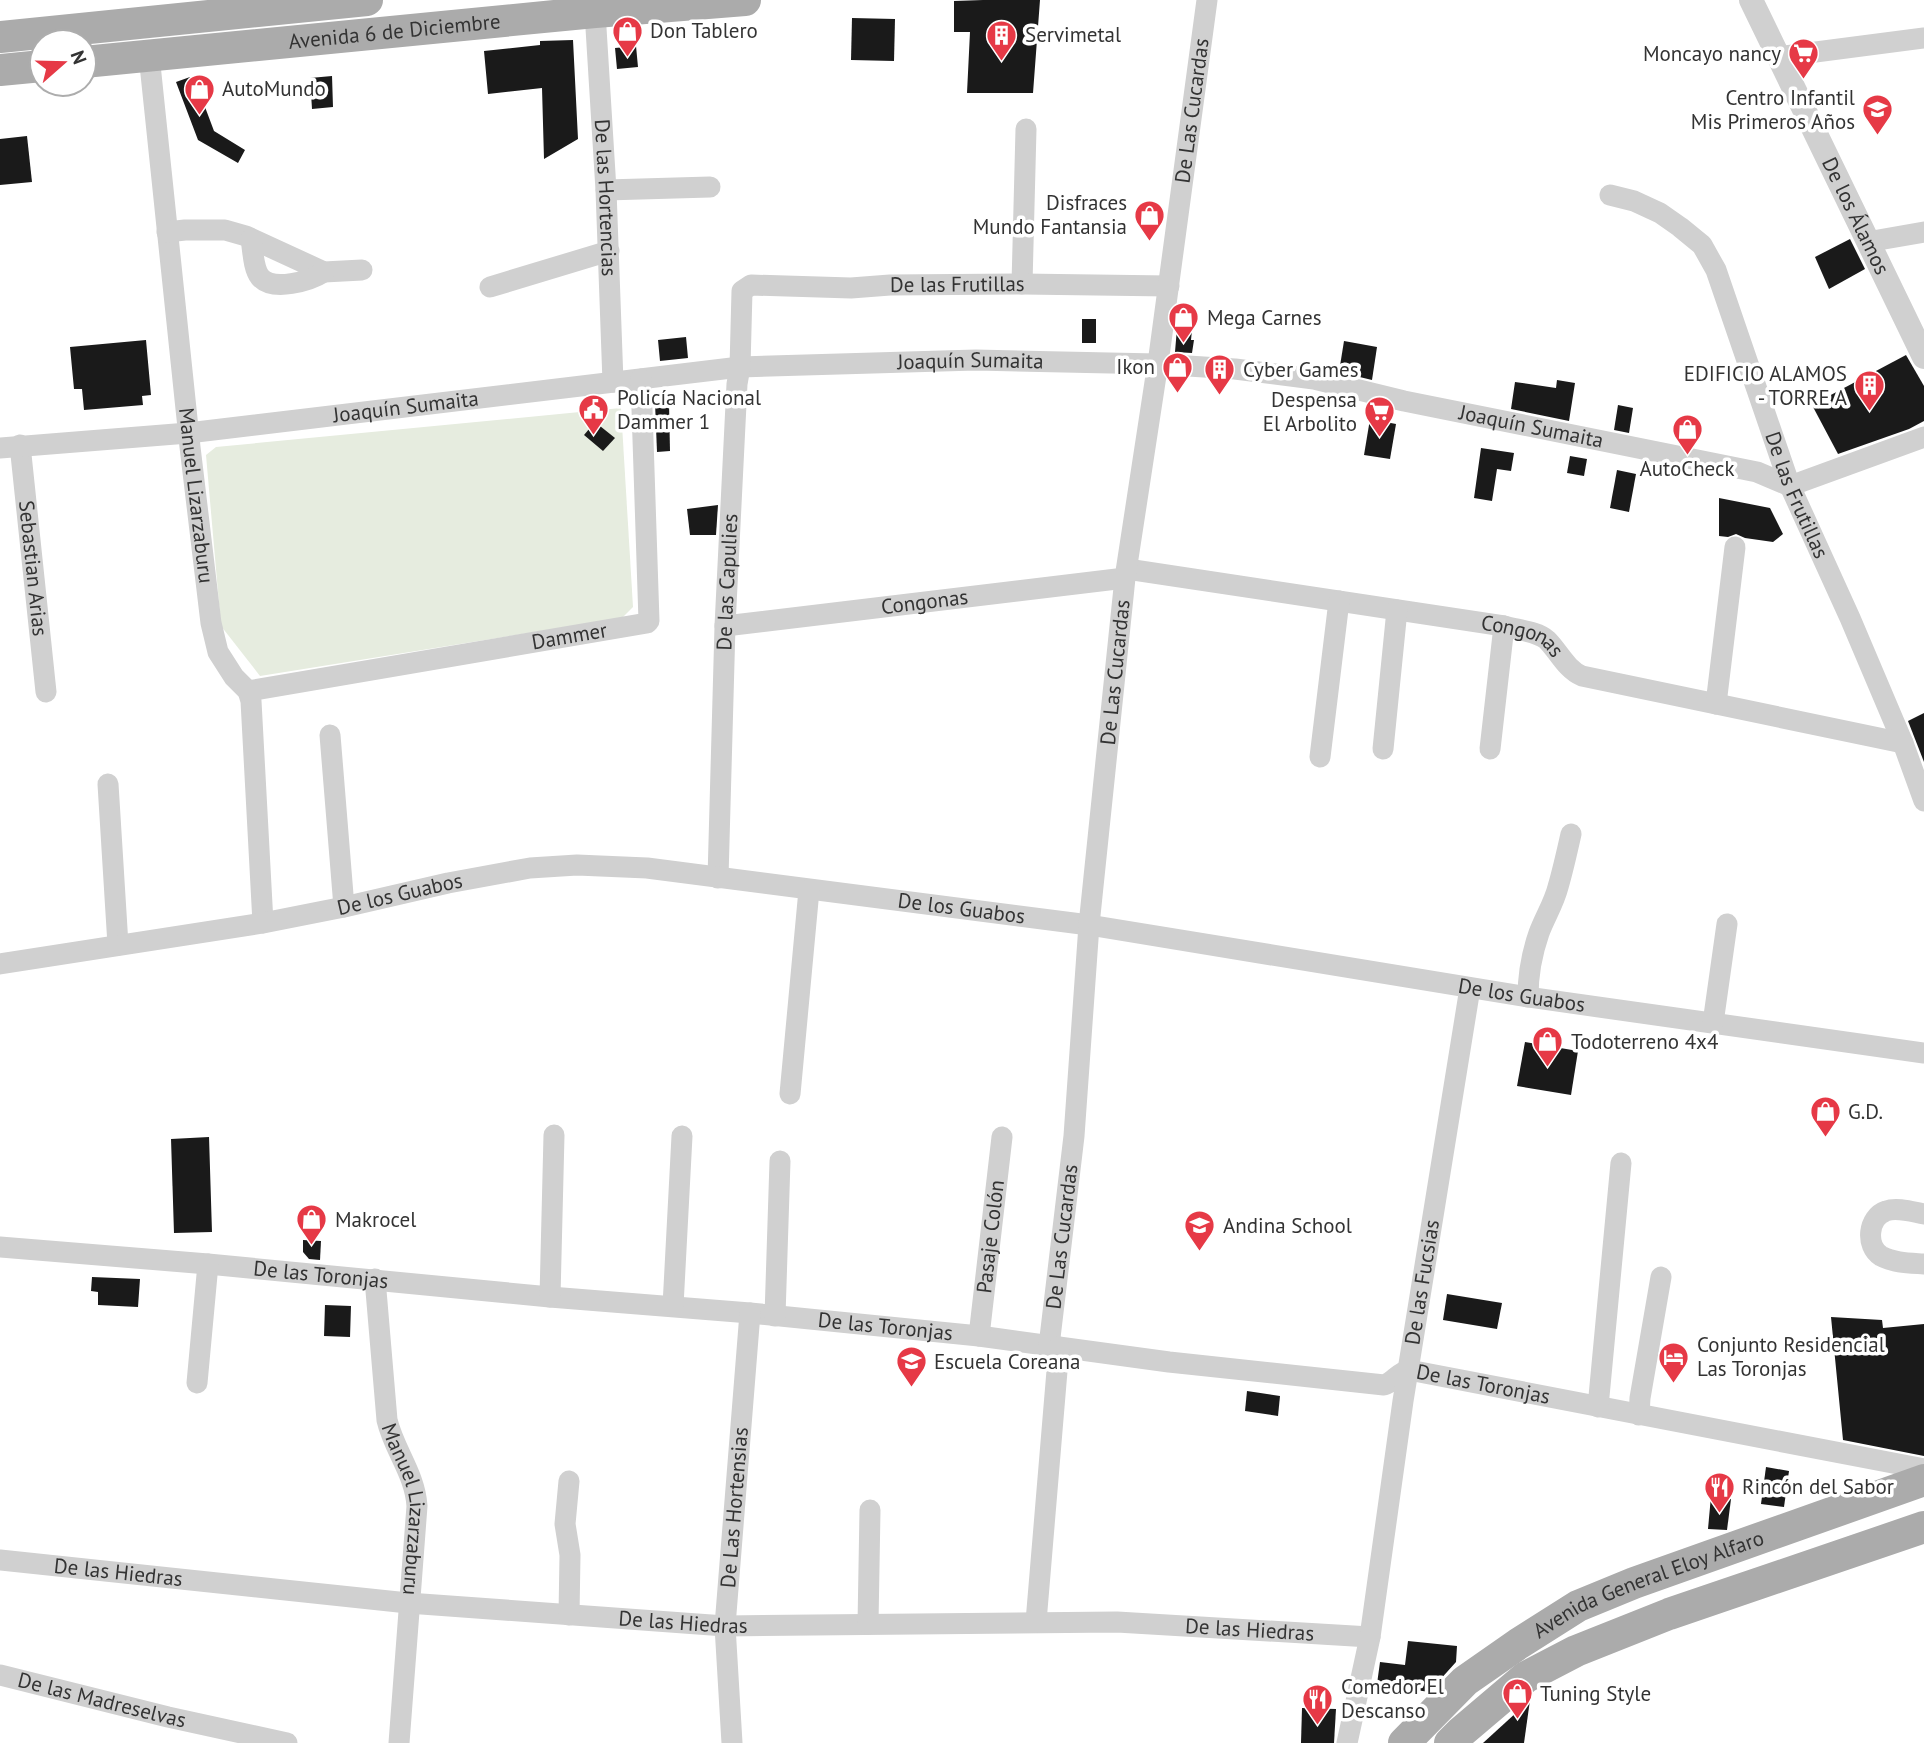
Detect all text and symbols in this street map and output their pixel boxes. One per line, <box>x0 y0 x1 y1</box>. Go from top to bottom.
street label: Avenida 6 de Diciembre <box>287 7 502 55</box>
shop icon: Don Tablero <box>610 14 644 58</box>
place label: Don Tablero <box>650 17 758 44</box>
building icon: Servimetal <box>985 18 1019 62</box>
place label: Servimetal <box>1025 21 1121 48</box>
north arrow <box>28 28 98 98</box>
street label: De Las Cucardas <box>1168 37 1215 185</box>
supermarket icon: Moncayo nancy <box>1787 37 1821 81</box>
place label: Moncayo nancy <box>1643 40 1781 67</box>
text: N <box>66 47 92 67</box>
shop icon: AutoMundo <box>182 72 216 116</box>
place label: AutoMundo <box>222 75 326 102</box>
place label: Centro Infantil Mis Primeros Años <box>1691 84 1855 135</box>
school or university icon: Centro Infantil Mis Primeros Años <box>1861 93 1895 137</box>
street label: De las Hortencias <box>589 118 623 277</box>
street label: De los Álamos <box>1816 153 1896 279</box>
place label: Disfraces Mundo Fantansia <box>973 189 1127 240</box>
shop icon: Disfraces Mundo Fantansia <box>1133 198 1167 242</box>
street label: De las Frutillas <box>890 270 1025 298</box>
shop icon: Mega Carnes <box>1167 301 1201 345</box>
place label: Mega Carnes <box>1207 304 1322 331</box>
street label: Joaquín Sumaita <box>896 346 1044 375</box>
shop icon: Ikon <box>1161 350 1195 394</box>
place label: Ikon <box>1116 353 1155 380</box>
building icon: Cyber Games <box>1203 353 1237 397</box>
place label: Cyber Games <box>1243 356 1358 383</box>
place label: EDIFICIO ALAMOS - TORRE A <box>1684 360 1848 411</box>
building icon: EDIFICIO ALAMOS - TORRE A <box>1853 369 1887 413</box>
street label: Joaquín Sumaita <box>331 384 480 429</box>
place label: Policía Nacional Dammer 1 <box>617 384 761 435</box>
place label: Despensa El Arbolito <box>1263 386 1357 437</box>
public building icon: Policía Nacional Dammer 1 <box>577 393 611 437</box>
supermarket icon: Despensa El Arbolito <box>1363 395 1397 439</box>
street label: Joaquín Sumaita <box>1456 398 1606 454</box>
street label: Manuel Lizarzaburu <box>173 406 220 585</box>
shop icon: AutoCheck <box>1670 412 1704 456</box>
street label: De las Frutillas <box>1759 428 1835 563</box>
place label: AutoCheck <box>1639 455 1735 482</box>
street label: Sebastian Arias <box>13 499 54 638</box>
street label: De las Capulies <box>710 513 744 651</box>
street label: Congonas <box>880 583 969 620</box>
street label: De Las Cucardas <box>1094 598 1136 746</box>
street label: Congonas <box>1479 609 1570 662</box>
street label: Dammer <box>530 616 609 655</box>
street label: De los Guabos <box>334 867 465 921</box>
street label: De los Guabos <box>896 886 1027 930</box>
street label: De los Guabos <box>1456 972 1587 1018</box>
shop icon: Todoterreno 4x4 <box>1531 1025 1565 1069</box>
place label: Todoterreno 4x4 <box>1571 1028 1718 1055</box>
shop icon: G.D. <box>1808 1095 1842 1139</box>
place label: G.D. <box>1848 1098 1883 1125</box>
street label: De Las Cucardas <box>1039 1163 1084 1311</box>
street label: Pasaje Colón <box>970 1178 1010 1295</box>
shop icon: Makrocel <box>295 1203 329 1247</box>
place label: Makrocel <box>335 1206 416 1233</box>
school or university icon: Andina School <box>1183 1209 1217 1253</box>
place label: Andina School <box>1223 1212 1352 1239</box>
street label: De las Fucsias <box>1398 1218 1445 1347</box>
street label: De las Toronjas <box>252 1254 390 1294</box>
street label: De las Toronjas <box>817 1306 954 1346</box>
place label: Conjunto Residencial Las Toronjas <box>1697 1331 1885 1382</box>
hotel icon: Conjunto Residencial Las Toronjas <box>1657 1340 1691 1384</box>
school or university icon: Escuela Coreana <box>894 1345 928 1389</box>
place label: Escuela Coreana <box>934 1348 1080 1375</box>
street label: De las Toronjas <box>1414 1358 1552 1410</box>
street label: Manuel Lizarzaburu <box>376 1419 431 1596</box>
street label: De Las Hortensias <box>714 1426 754 1589</box>
restaurant icon: Rincón del Sabor <box>1702 1470 1736 1514</box>
place label: Rincón del Sabor <box>1742 1473 1894 1500</box>
street label: Avenida General Eloy Alfaro <box>1528 1524 1767 1644</box>
street label: De las Hiedras <box>53 1552 184 1592</box>
street label: De las Hiedras <box>618 1604 748 1639</box>
street label: De las Hiedras <box>1184 1612 1315 1647</box>
street label: De las Madreselvas <box>15 1666 189 1734</box>
place label: Comedor El Descanso <box>1341 1673 1444 1724</box>
shop icon: Tuning Style <box>1500 1677 1534 1721</box>
place label: Tuning Style <box>1540 1680 1651 1707</box>
restaurant icon: Comedor El Descanso <box>1301 1682 1335 1726</box>

